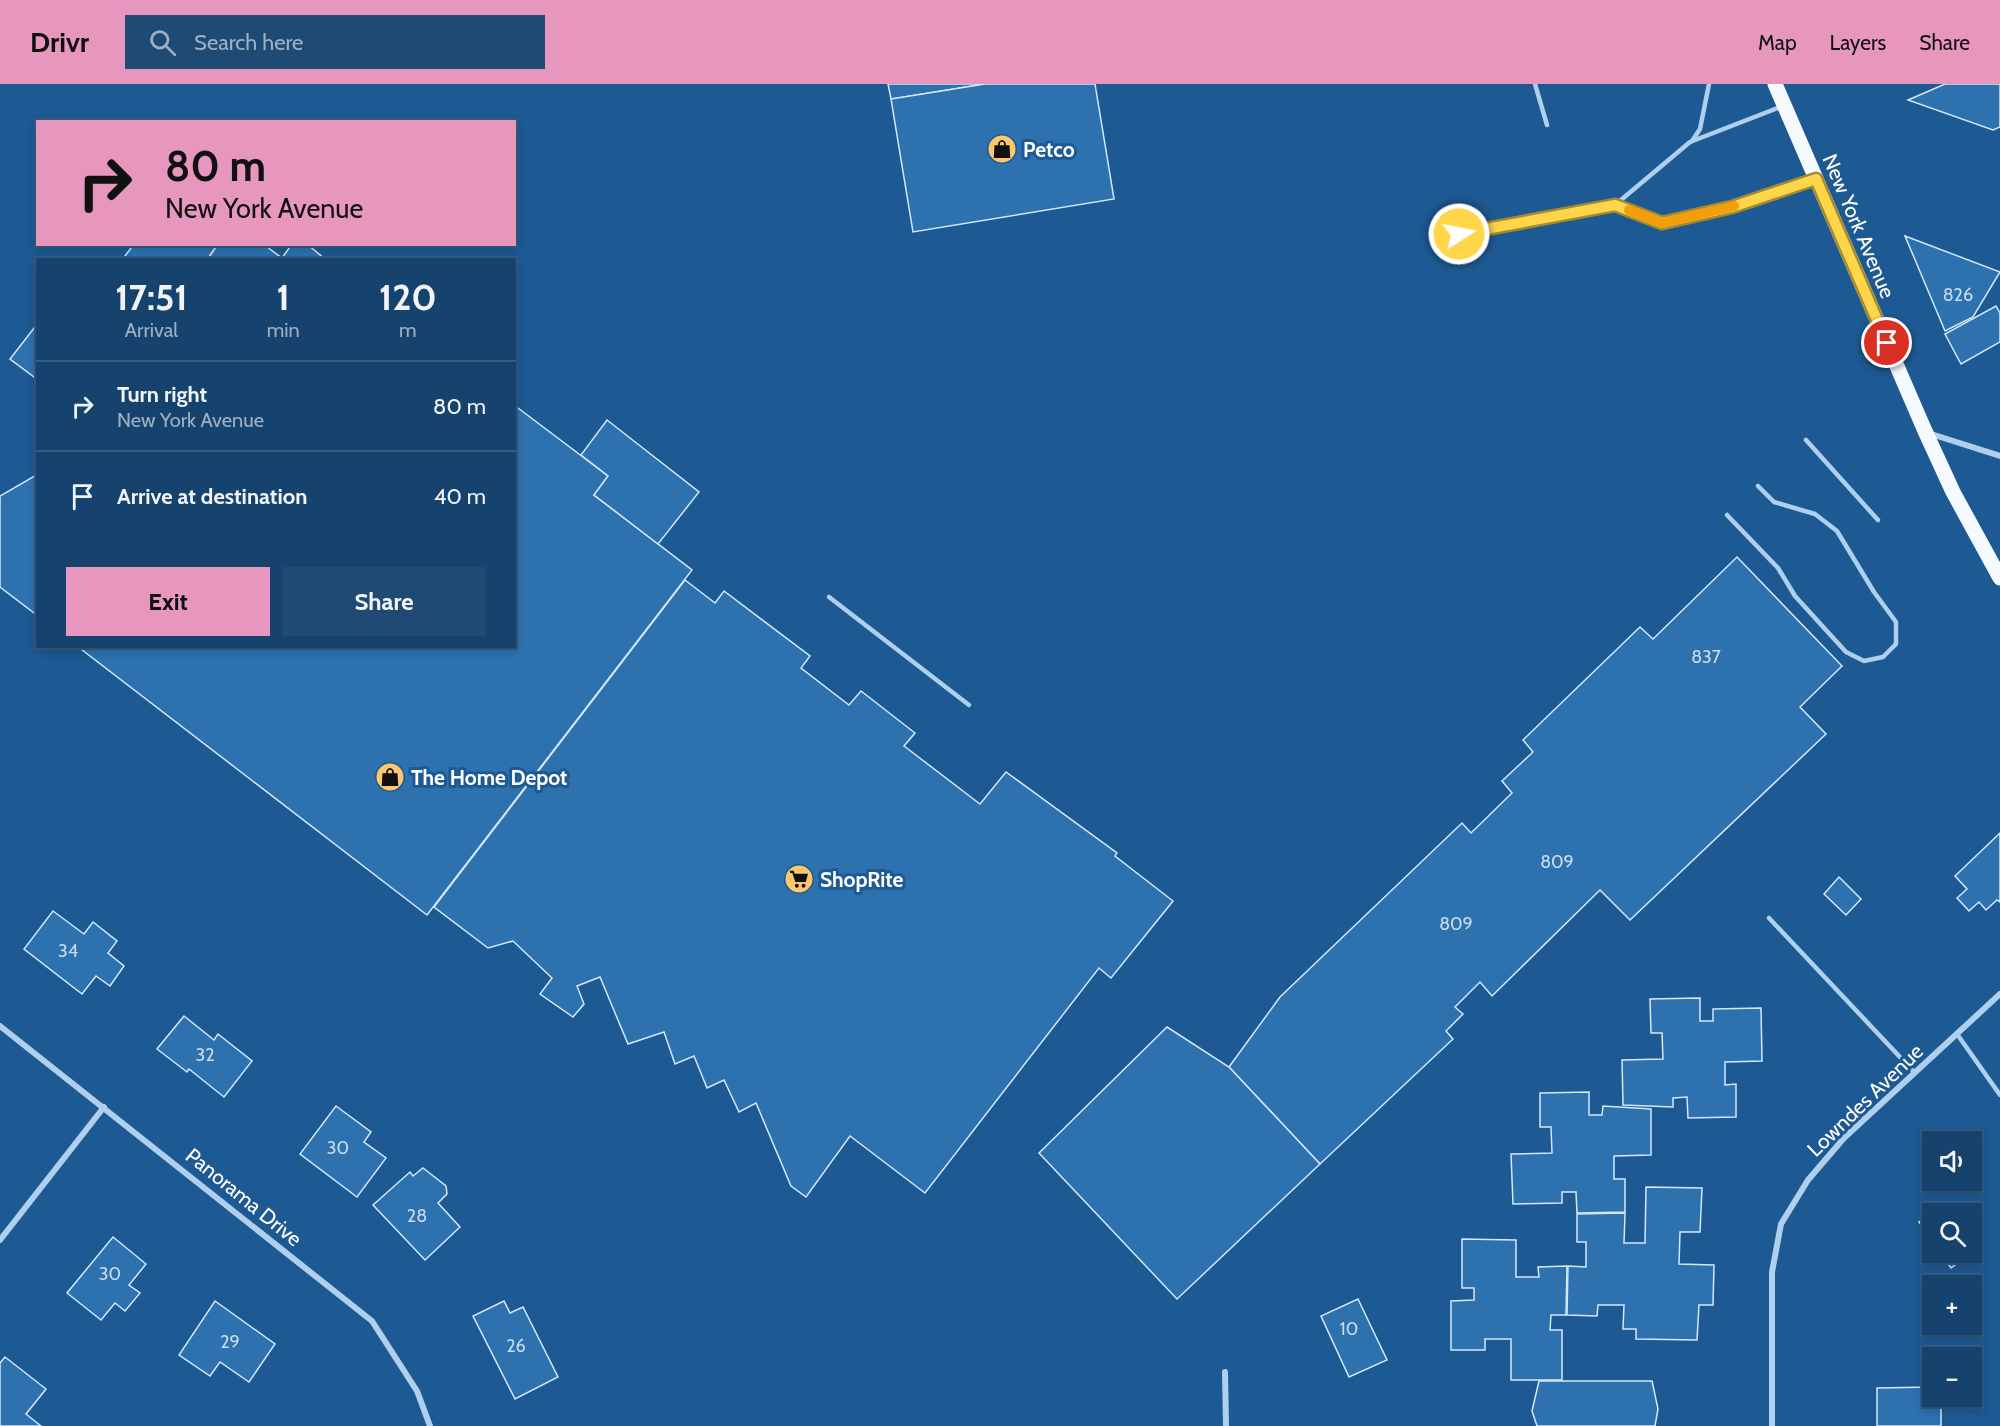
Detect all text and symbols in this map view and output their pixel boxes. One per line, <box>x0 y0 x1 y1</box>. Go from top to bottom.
search box <box>125 15 545 69</box>
text: Drivr <box>30 25 89 59</box>
icon: search <box>146 26 179 59</box>
text: Search here <box>194 29 303 56</box>
text: Map <box>1758 30 1797 55</box>
text: Layers <box>1830 30 1886 55</box>
text: Share <box>1919 30 1970 55</box>
shop icon: Petco <box>986 133 1018 165</box>
place label: Petco <box>1023 137 1075 162</box>
text: 80 m <box>165 140 266 192</box>
icon: right <box>66 144 144 222</box>
street label: New York Avenue <box>1817 150 1901 302</box>
text: New York Avenue <box>165 192 363 225</box>
position arrow <box>1427 202 1491 266</box>
text: 17:51 <box>115 275 188 319</box>
text: 1 <box>277 275 290 319</box>
text: 120 <box>379 275 437 319</box>
house number: 826 <box>1943 284 1973 306</box>
pin <box>1861 317 1912 368</box>
text: Arrival <box>125 318 178 342</box>
text: min <box>267 318 300 342</box>
text: m <box>399 318 417 342</box>
icon: arrive <box>1870 326 1903 359</box>
text: Turn right <box>117 381 207 408</box>
icon: right <box>66 390 99 423</box>
text: 80 m <box>433 393 486 420</box>
text: New York Avenue <box>117 408 264 432</box>
icon: arrive <box>66 480 99 513</box>
text: Arrive at destination <box>117 483 307 510</box>
text: 40 m <box>434 483 486 510</box>
button: Exit <box>66 567 270 636</box>
button: Share <box>282 567 486 636</box>
house number: 837 <box>1691 646 1721 668</box>
shop icon: The Home Depot <box>374 761 406 793</box>
place label: The Home Depot <box>411 765 567 790</box>
house number: 809 <box>1540 851 1574 873</box>
supermarket icon: ShopRite <box>783 863 815 895</box>
place label: ShopRite <box>820 867 903 892</box>
house number: 809 <box>1439 913 1473 935</box>
house number: 34 <box>58 940 78 962</box>
street label: Lowndes Avenue <box>1802 1038 1928 1161</box>
house number: 32 <box>195 1044 215 1066</box>
map controls <box>1922 1131 1982 1407</box>
button: sound <box>1922 1131 1982 1191</box>
house number: 30 <box>327 1137 349 1159</box>
street label: Panorama Drive <box>181 1143 307 1252</box>
button: search <box>1922 1203 1982 1263</box>
house number: 28 <box>407 1205 427 1227</box>
house number: 30 <box>99 1263 121 1285</box>
button: + <box>1922 1275 1982 1335</box>
house number: 10 <box>1340 1318 1358 1340</box>
house number: 29 <box>220 1331 240 1353</box>
house number: 26 <box>506 1335 526 1357</box>
button: − <box>1922 1347 1982 1407</box>

